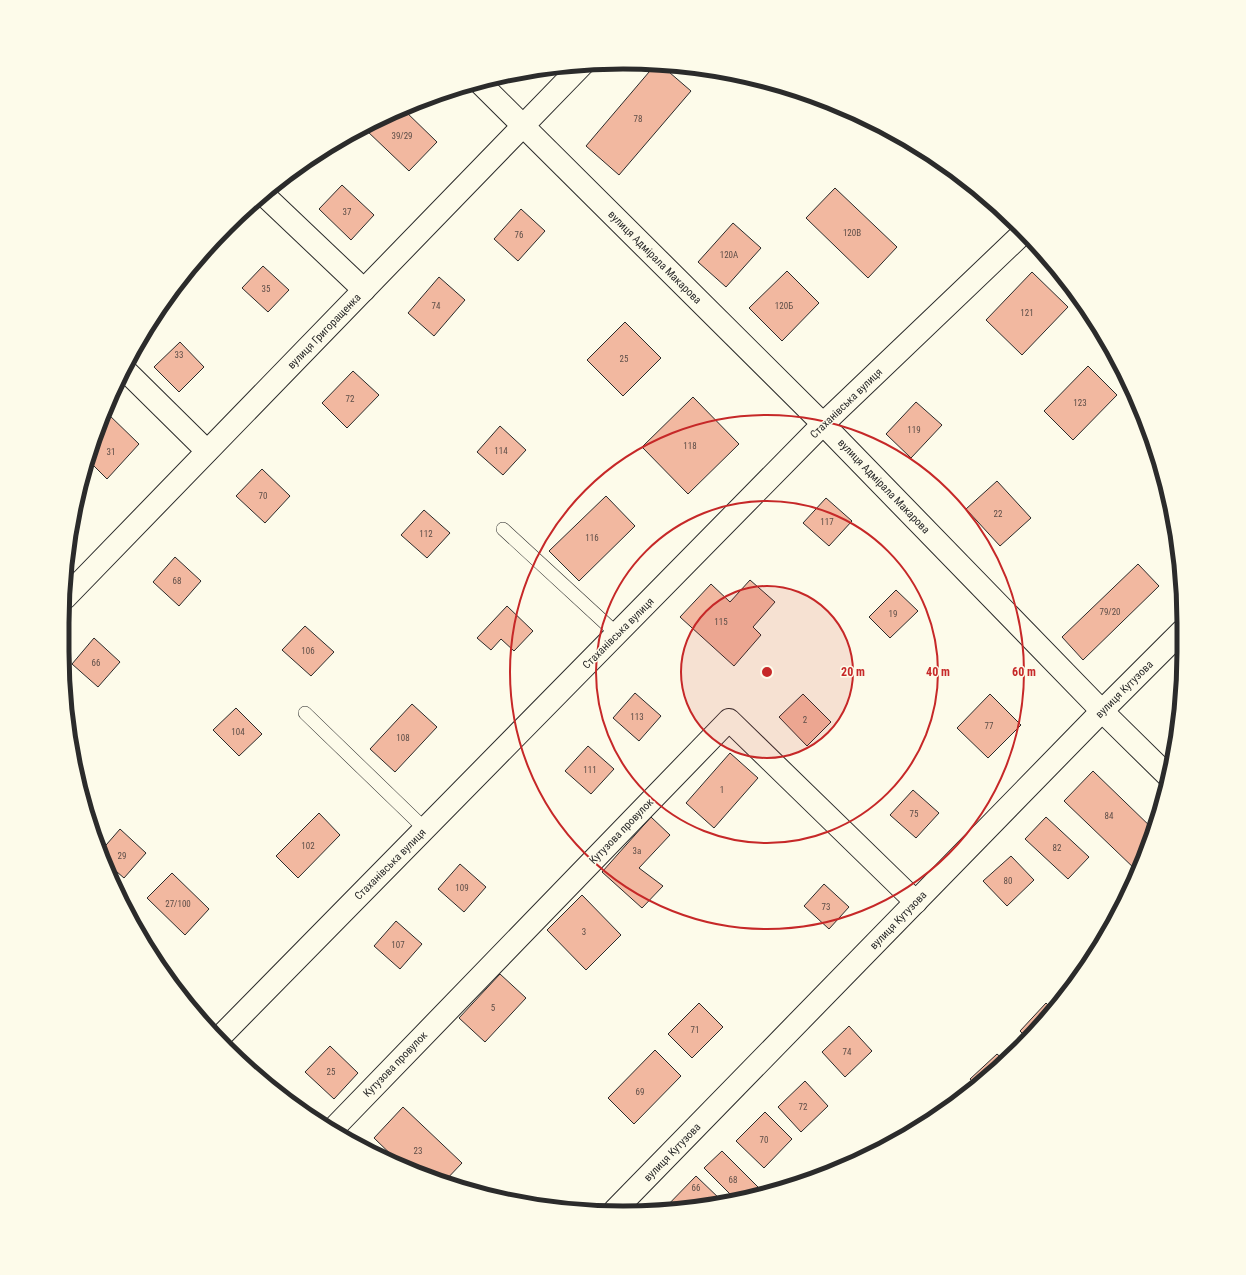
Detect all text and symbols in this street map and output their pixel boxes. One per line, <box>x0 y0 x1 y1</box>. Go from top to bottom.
house number: 78 <box>634 114 642 124</box>
house number: 39/29 <box>391 131 413 141</box>
house number: 37 <box>343 207 352 217</box>
street label: вулиця Адмірала Макарова <box>605 208 704 307</box>
house number: 120В <box>843 228 861 238</box>
house number: 76 <box>515 230 523 240</box>
house number: 120А <box>720 250 738 260</box>
house number: 35 <box>262 284 271 294</box>
street label: вулиця Григоращенка <box>285 291 364 372</box>
house number: 74 <box>432 301 441 311</box>
house number: 120Б <box>775 301 793 311</box>
house number: 121 <box>1020 308 1034 318</box>
house number: 33 <box>175 350 183 360</box>
house number: 25 <box>620 354 629 364</box>
street label: Стаханівська вулиця <box>807 366 885 441</box>
house number: 72 <box>346 394 355 404</box>
house number: 123 <box>1073 398 1087 408</box>
house number: 119 <box>907 425 921 435</box>
street label: вулиця Адмірала Макарова <box>835 436 932 536</box>
house number: 118 <box>683 441 697 451</box>
house number: 114 <box>494 446 508 456</box>
house number: 31 <box>107 447 115 457</box>
house number: 70 <box>259 491 267 501</box>
house number: 22 <box>994 509 1003 519</box>
house number: 117 <box>820 517 834 527</box>
house number: 112 <box>419 529 433 539</box>
house number: 116 <box>585 533 599 543</box>
house number: 68 <box>173 576 181 586</box>
street label: Стаханівська вулиця <box>580 595 657 672</box>
house number: 79/20 <box>1099 607 1121 617</box>
house number: 19 <box>889 609 897 619</box>
house number: 115 <box>714 617 728 627</box>
house number: 106 <box>301 646 315 656</box>
house number: 66 <box>92 658 100 668</box>
street label: вулиця Кутузова <box>1093 658 1156 721</box>
centre of rings <box>760 665 774 679</box>
text: 20 m <box>841 665 865 679</box>
text: 40 m <box>926 665 950 679</box>
text: 60 m <box>1012 665 1036 679</box>
house number: 113 <box>630 712 644 722</box>
house number: 2 <box>803 715 808 725</box>
house number: 77 <box>985 721 994 731</box>
house number: 104 <box>231 727 245 737</box>
house number: 108 <box>396 733 410 743</box>
house number: 111 <box>583 765 597 775</box>
house number: 1 <box>720 785 724 795</box>
street label: Кутузова провулок <box>587 795 657 867</box>
house number: 75 <box>910 809 919 819</box>
house number: 84 <box>1105 811 1114 821</box>
street label: Стаханівська вулиця <box>352 826 429 903</box>
house number: 102 <box>301 841 315 851</box>
house number: 82 <box>1053 843 1062 853</box>
house number: 3а <box>633 846 641 856</box>
house number: 29 <box>118 851 126 861</box>
house number: 80 <box>1004 876 1012 886</box>
house number: 109 <box>455 883 469 893</box>
street label: вулиця Кутузова <box>867 889 929 952</box>
house number: 27/100 <box>165 899 191 909</box>
house number: 73 <box>822 902 830 912</box>
house number: 3 <box>582 927 586 937</box>
house number: 107 <box>391 940 405 950</box>
house number: 5 <box>491 1003 496 1013</box>
house number: 71 <box>691 1025 699 1035</box>
street label: Кутузова провулок <box>361 1028 431 1100</box>
house number: 74 <box>843 1047 852 1057</box>
house number: 25 <box>327 1067 336 1077</box>
house number: 69 <box>636 1087 644 1097</box>
house number: 72 <box>799 1102 808 1112</box>
street label: вулиця Кутузова <box>641 1121 703 1184</box>
house number: 70 <box>760 1135 768 1145</box>
house number: 23 <box>414 1146 422 1156</box>
house number: 68 <box>729 1175 737 1185</box>
house number: 66 <box>692 1183 700 1193</box>

